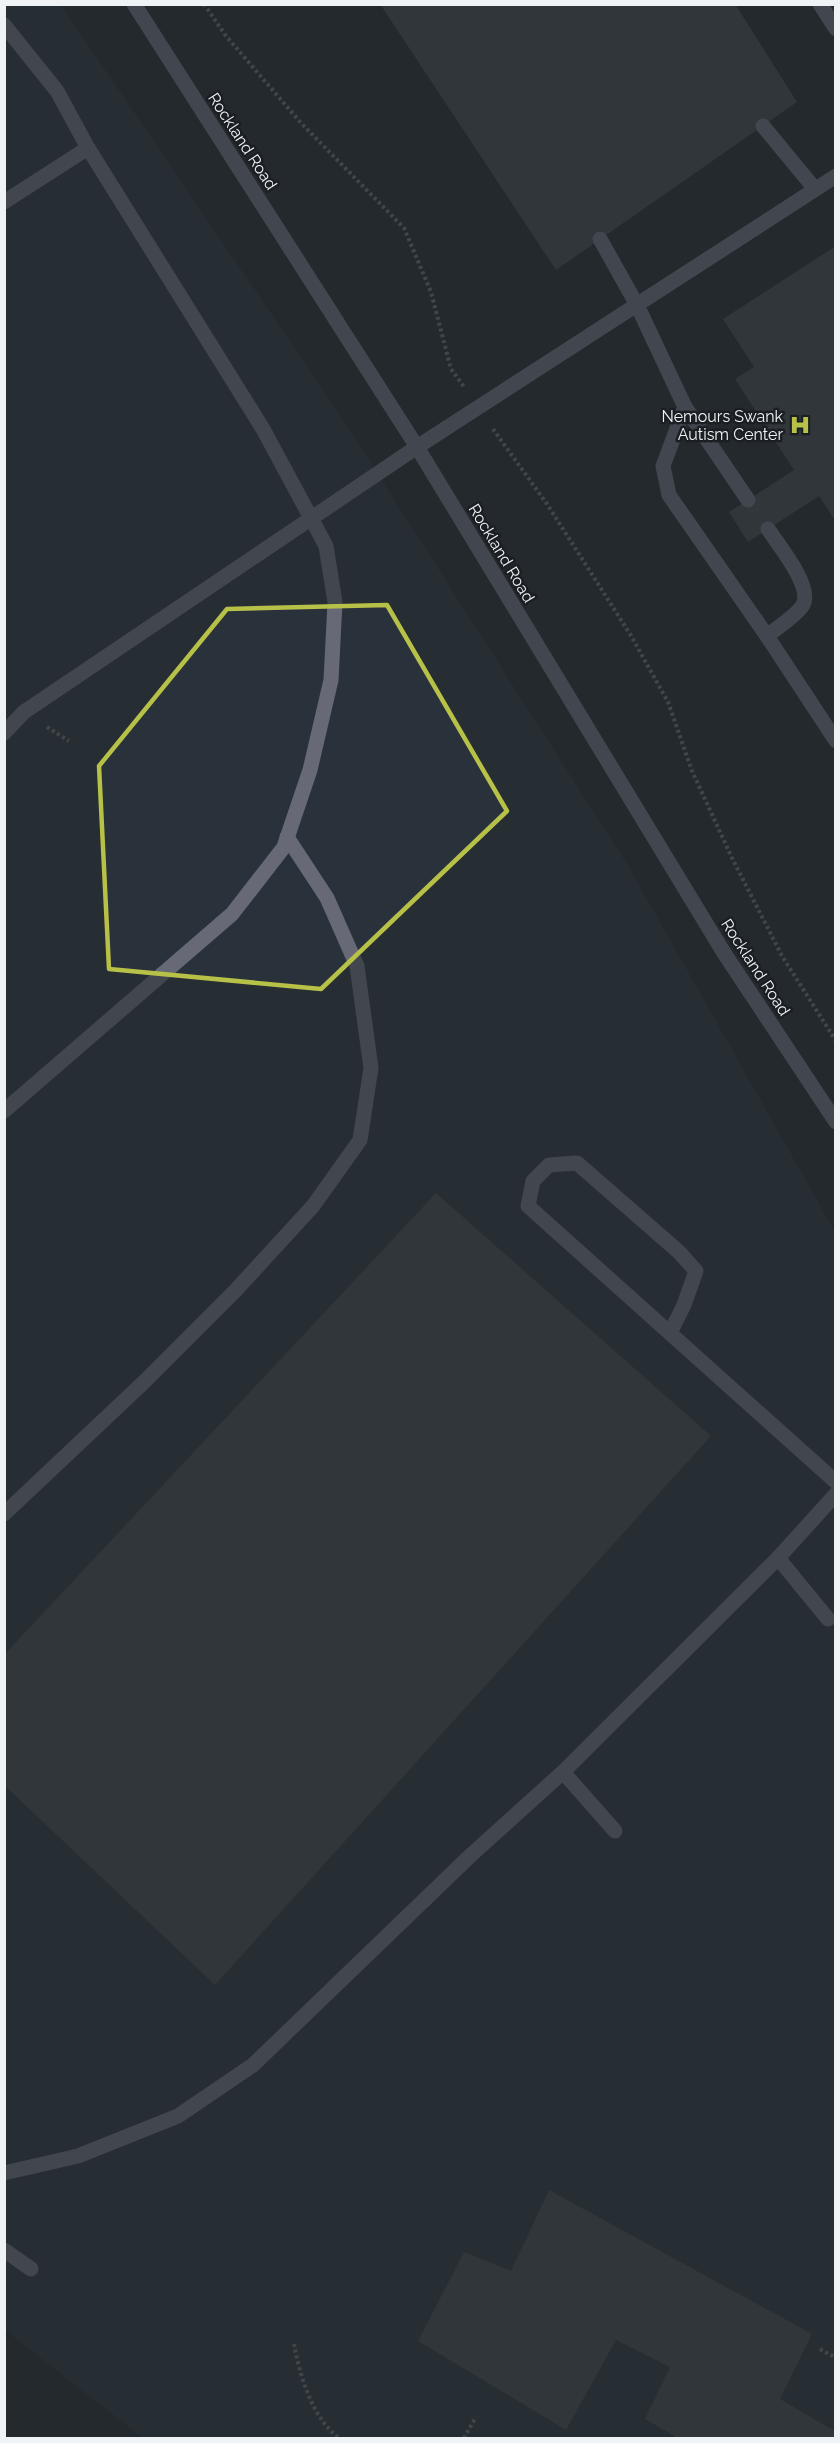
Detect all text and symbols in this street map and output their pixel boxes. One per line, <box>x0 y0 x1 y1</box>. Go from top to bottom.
street label: Rockland Road <box>204 89 281 193</box>
place label: Nemours Swank Autism Center <box>661 407 784 444</box>
hospital icon: Nemours Swank Autism Center <box>788 413 812 437</box>
street label: Rockland Road <box>465 500 539 606</box>
street label: Rockland Road <box>717 915 794 1019</box>

